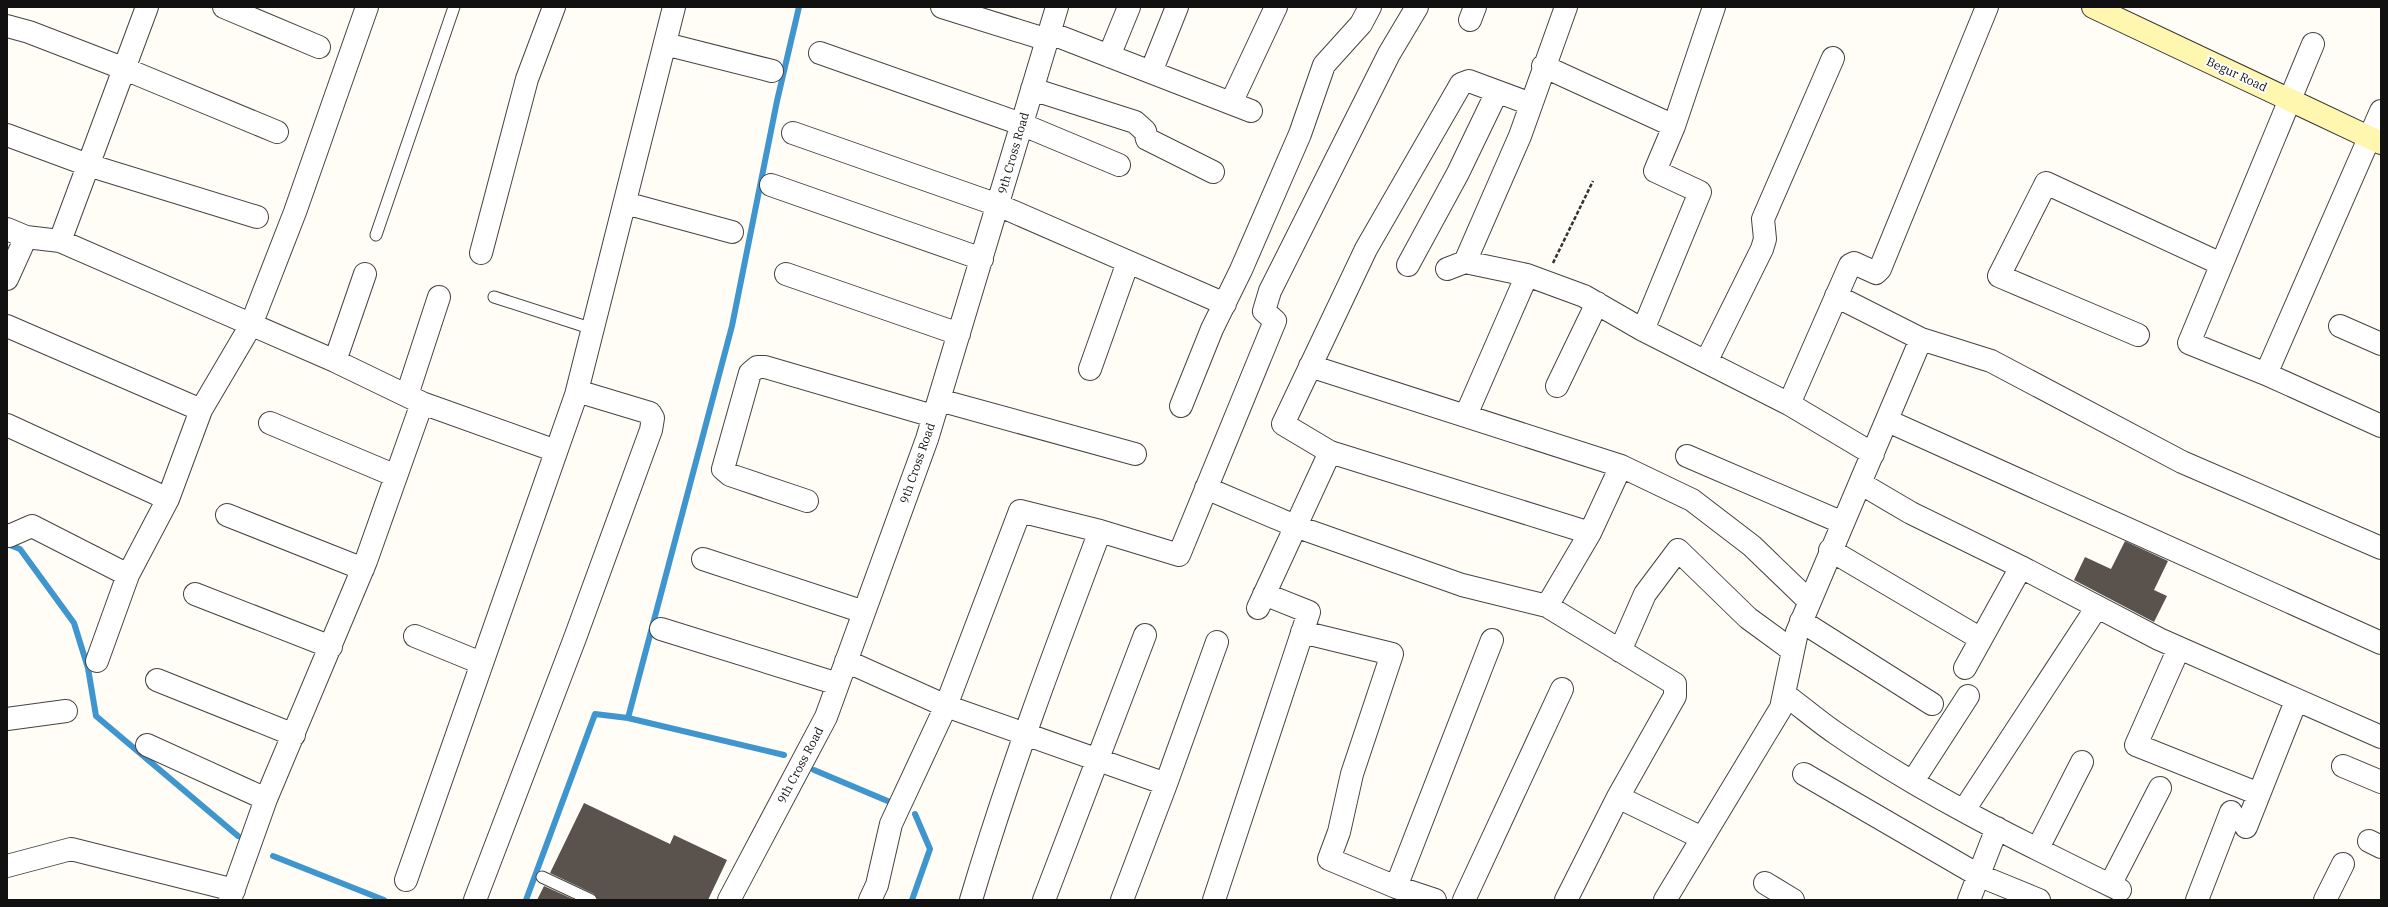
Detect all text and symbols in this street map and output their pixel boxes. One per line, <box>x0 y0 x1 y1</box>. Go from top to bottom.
street label: Begur Road <box>2204 53 2270 95</box>
street label: 9th Cross Road <box>994 110 1032 196</box>
street label: 9th Cross Road <box>896 421 938 505</box>
street label: 9th Cross Road <box>774 724 826 806</box>

